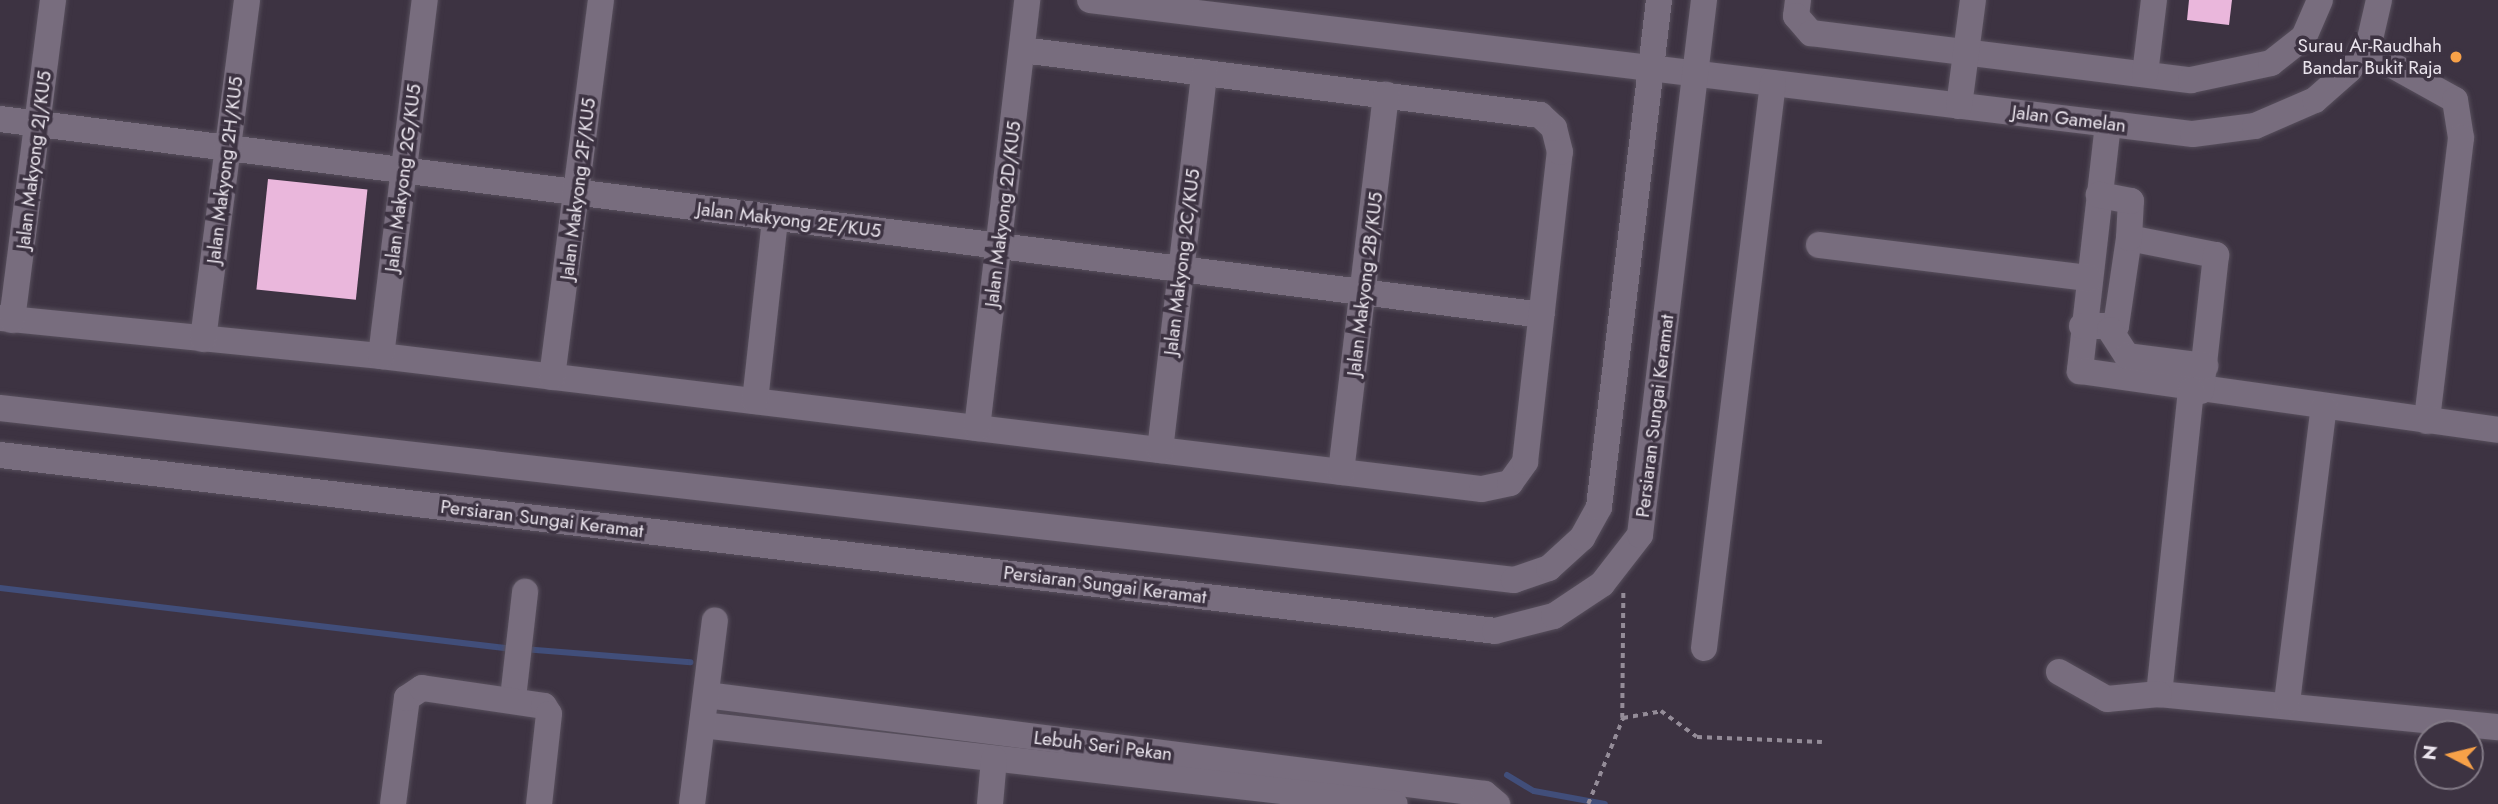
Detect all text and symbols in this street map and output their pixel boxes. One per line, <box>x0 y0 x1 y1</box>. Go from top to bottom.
place label: Surau Ar-Raudhah Bandar Bukit Raja <box>2298 35 2442 79</box>
marker: Surau Ar-Raudhah Bandar Bukit Raja <box>2448 49 2464 65</box>
street label: Jalan Makyong 2J/KU5 <box>12 70 56 250</box>
street label: Jalan Makyong 2H/KU5 <box>202 75 248 265</box>
street label: Jalan Makyong 2G/KU5 <box>380 83 426 273</box>
street label: Jalan Makyong 2F/KU5 <box>556 97 600 281</box>
street label: Jalan Gamelan <box>2011 101 2127 137</box>
street label: Jalan Makyong 2D/KU5 <box>980 120 1026 308</box>
street label: Jalan Makyong 2C/KU5 <box>1159 167 1205 357</box>
street label: Jalan Makyong 2B/KU5 <box>1342 191 1388 377</box>
street label: Jalan Makyong 2E/KU5 <box>696 197 882 243</box>
street label: Persiaran Sungai Keramat <box>1631 313 1679 519</box>
street label: Persiaran Sungai Keramat <box>439 495 645 543</box>
street label: Persiaran Sungai Keramat <box>1002 561 1208 609</box>
north arrow <box>2414 720 2484 790</box>
street label: Lebuh Seri Pekan <box>1032 726 1174 766</box>
text: N <box>2415 743 2444 762</box>

